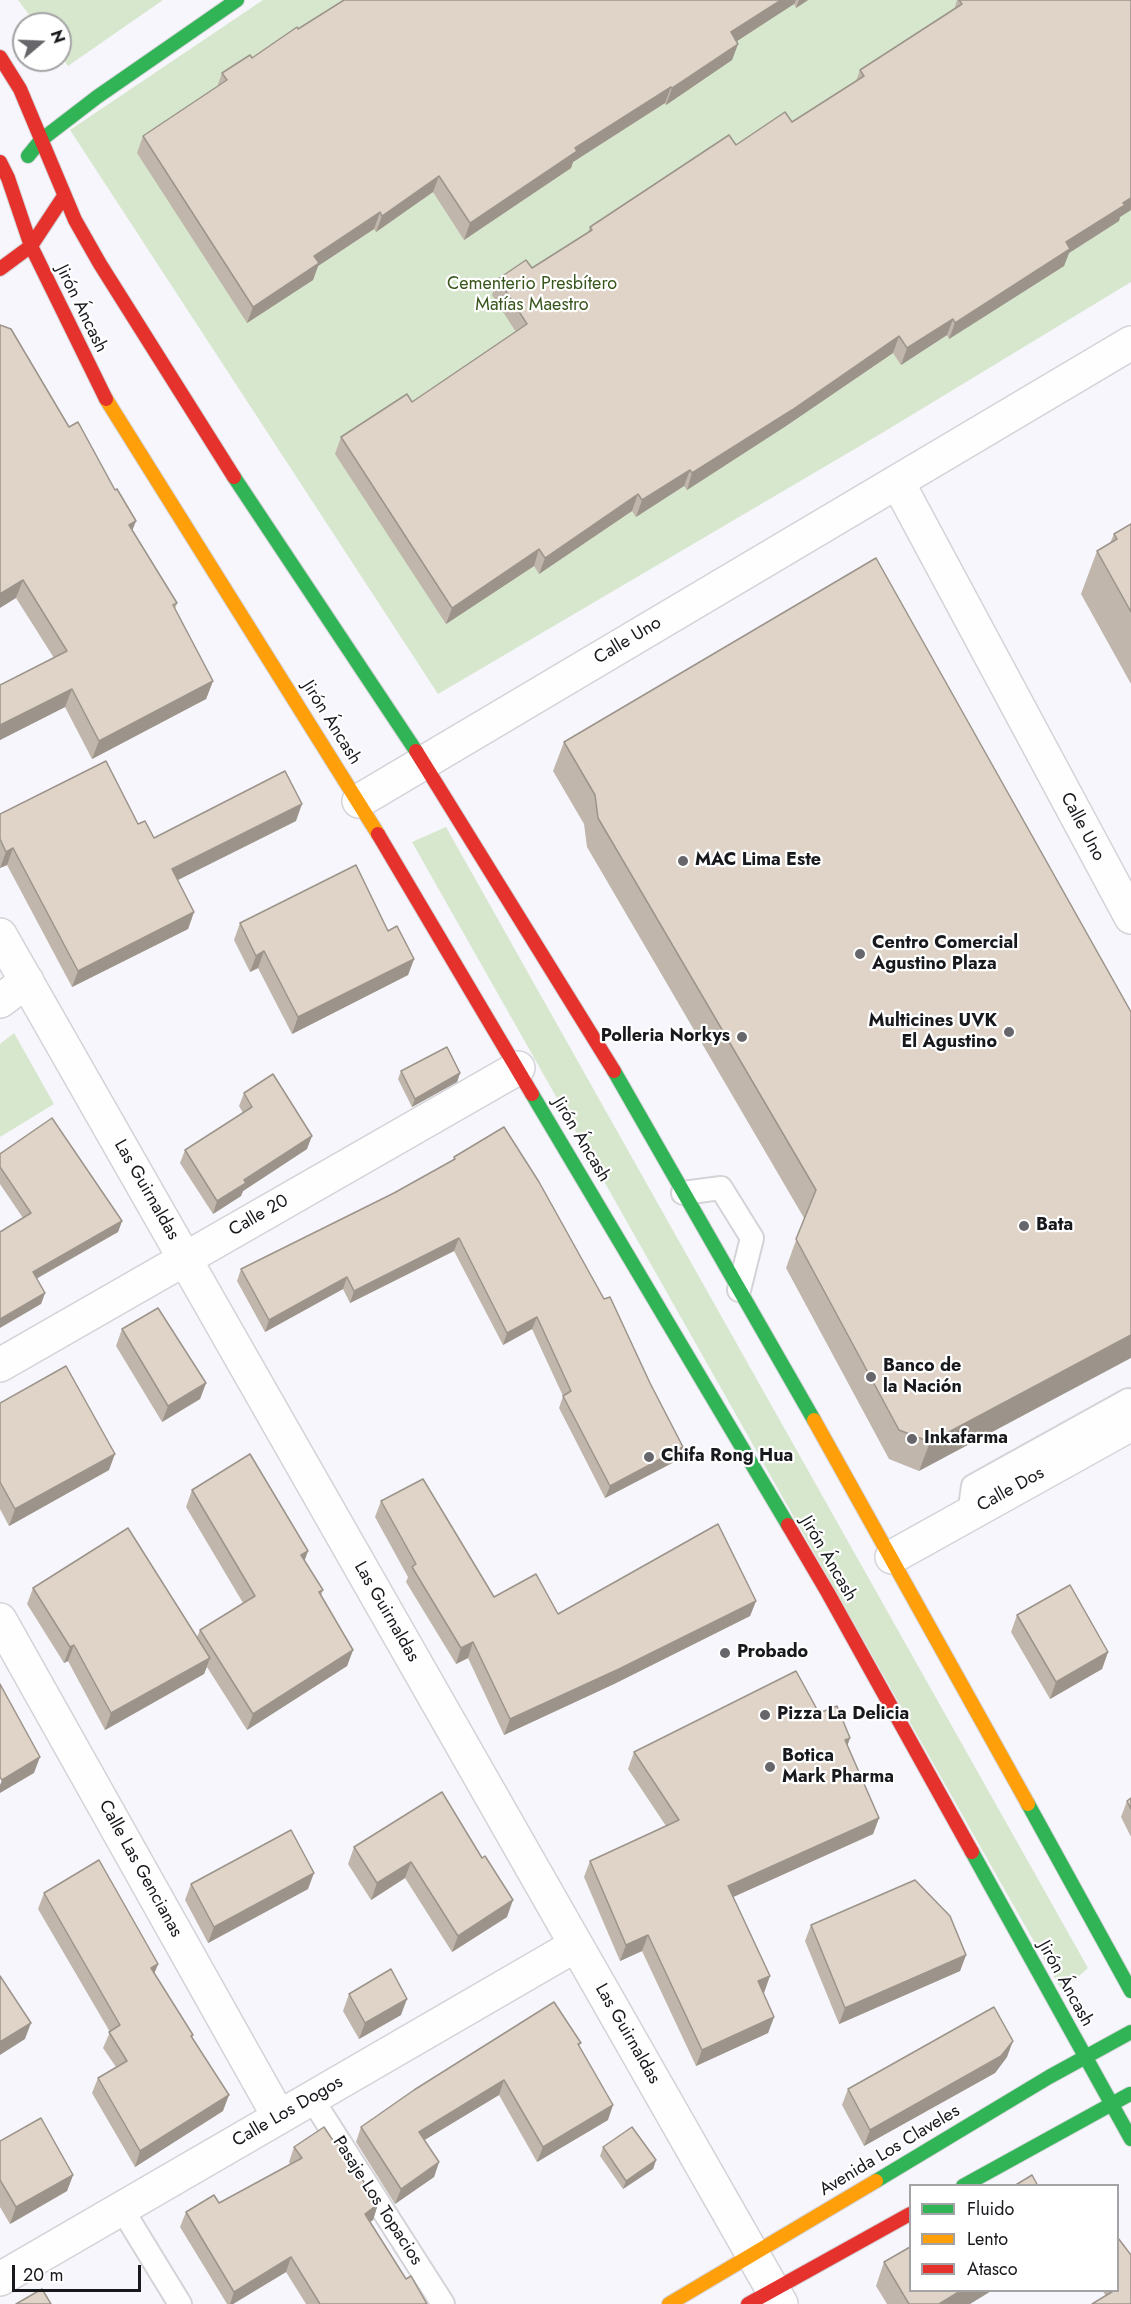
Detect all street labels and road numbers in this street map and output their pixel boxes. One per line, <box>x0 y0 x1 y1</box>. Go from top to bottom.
street label: Jirón Áncash <box>50 262 112 356</box>
street label: Calle Uno <box>591 613 665 669</box>
street label: Jirón Áncash <box>297 677 365 769</box>
street label: Calle Uno <box>1055 789 1109 865</box>
street label: Jirón Áncash <box>547 1094 615 1186</box>
street label: Las Guirnaldas <box>109 1136 183 1244</box>
street label: Calle 20 <box>225 1190 293 1242</box>
street label: Calle Dos <box>974 1463 1048 1517</box>
street label: Jirón Áncash <box>795 1513 861 1605</box>
street label: Las Guirnaldas <box>349 1558 423 1666</box>
street label: Calle Las Gencianas <box>93 1797 187 1941</box>
street label: Jirón Áncash <box>1033 1937 1097 2031</box>
street label: Las Guirnaldas <box>590 1980 664 2088</box>
street label: Calle Los Dogos <box>229 2072 347 2152</box>
street label: Avenida Los Claveles <box>816 2101 964 2201</box>
street label: Pasaje Los Topacios <box>327 2132 427 2270</box>

